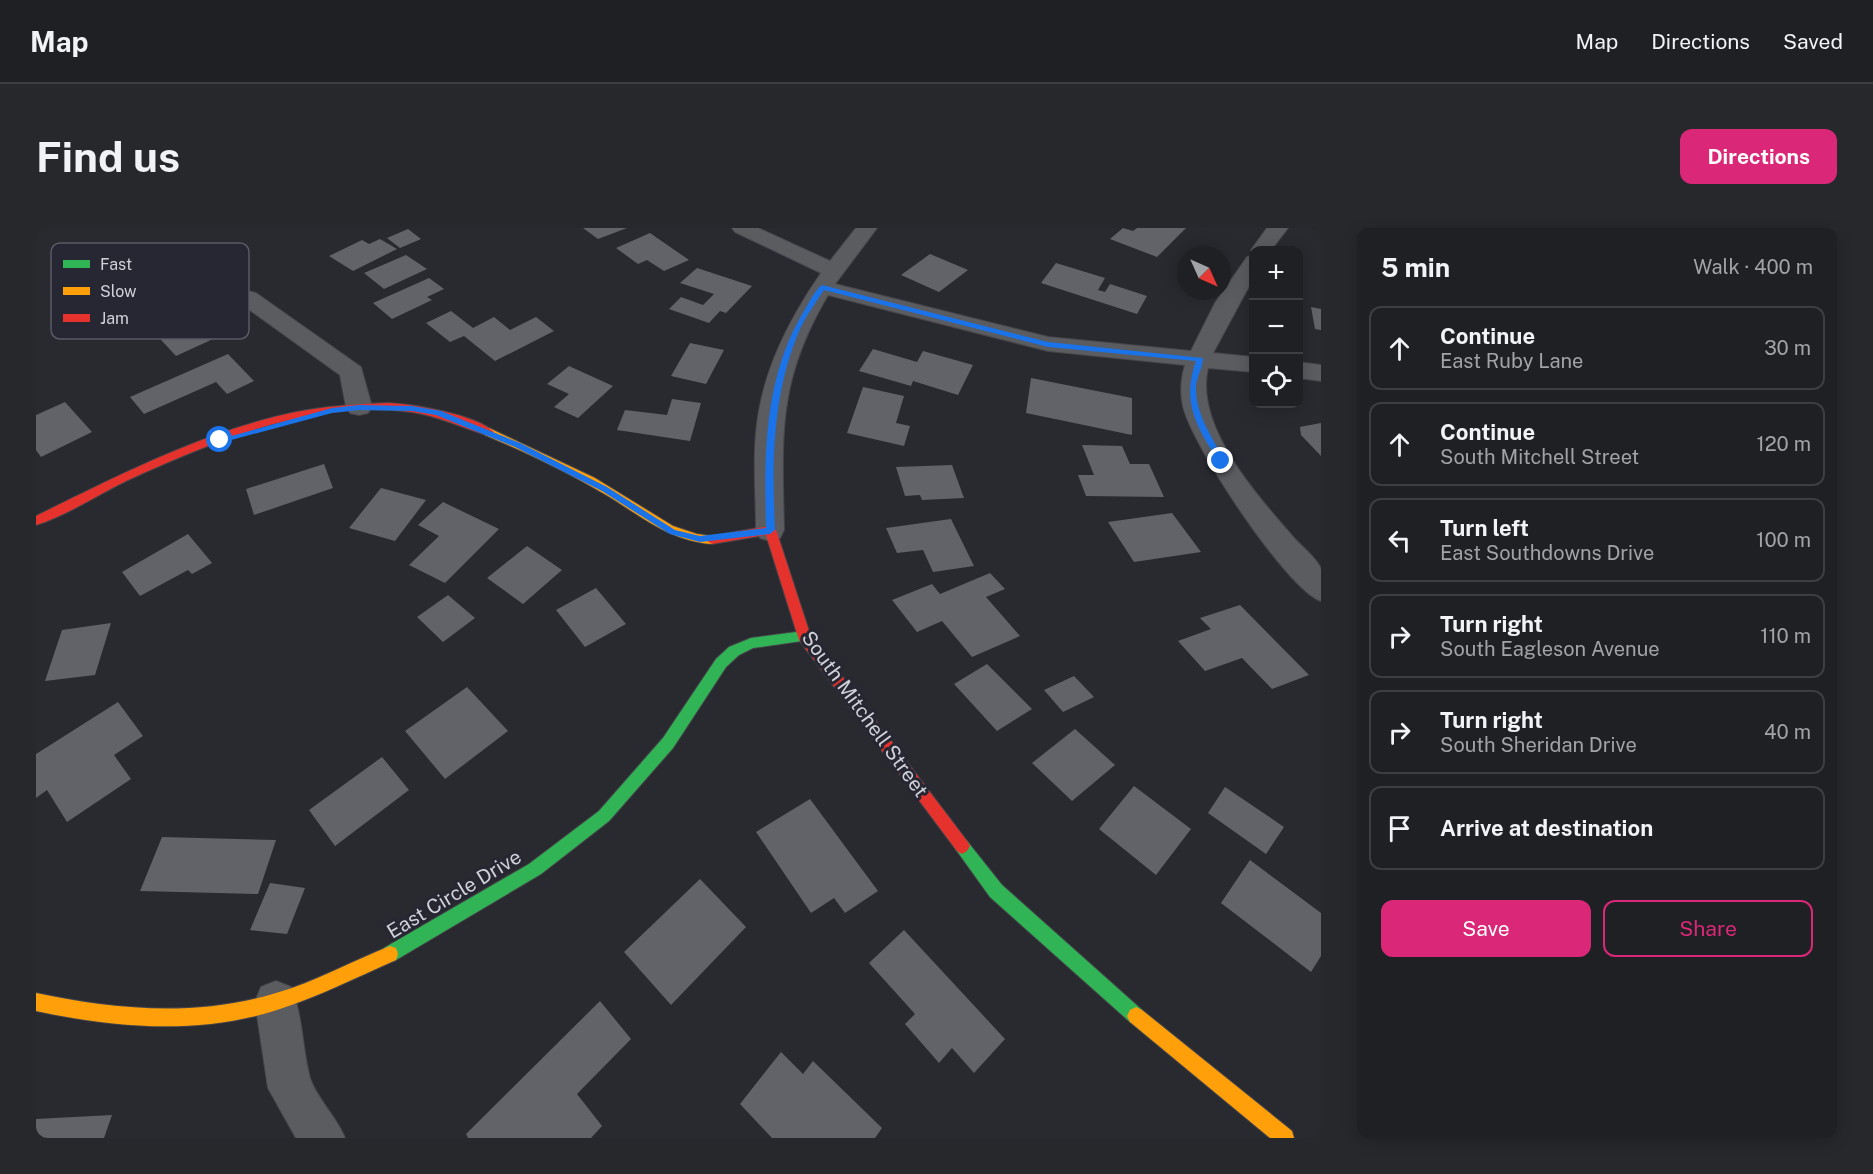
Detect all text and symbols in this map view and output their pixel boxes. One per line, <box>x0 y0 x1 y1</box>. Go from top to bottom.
text: Map <box>30 25 89 58</box>
text: Map <box>1576 29 1618 54</box>
text: Directions <box>1651 29 1750 54</box>
text: Saved <box>1783 29 1843 54</box>
button: Directions <box>1680 129 1837 184</box>
text: Find us <box>36 132 180 181</box>
legend <box>51 243 249 339</box>
north arrow <box>1177 246 1231 300</box>
map controls <box>1249 246 1303 408</box>
button: + <box>1249 246 1303 300</box>
text: 5 min <box>1381 252 1450 283</box>
text: Fast <box>100 255 132 274</box>
text: Walk · 400 m <box>1693 255 1813 279</box>
text: Slow <box>100 282 137 301</box>
button: − <box>1249 300 1303 354</box>
text: Jam <box>100 309 129 328</box>
text: Continue <box>1440 323 1535 349</box>
icon: ahead <box>1383 332 1416 365</box>
text: 30 m <box>1764 336 1811 360</box>
text: East Ruby Lane <box>1440 349 1583 373</box>
button: locate <box>1249 354 1303 408</box>
text: Continue <box>1440 419 1535 445</box>
route start <box>206 426 232 452</box>
icon: ahead <box>1383 428 1416 461</box>
text: 120 m <box>1757 432 1811 456</box>
text: South Mitchell Street <box>1440 445 1639 469</box>
route end <box>1207 447 1233 473</box>
text: Turn left <box>1440 515 1529 541</box>
icon: left <box>1383 524 1416 557</box>
text: 100 m <box>1756 528 1811 552</box>
text: East Southdowns Drive <box>1440 541 1654 565</box>
text: Turn right <box>1440 611 1543 637</box>
icon: right <box>1383 620 1416 653</box>
text: 110 m <box>1760 624 1811 648</box>
street label: South Mitchell Street <box>797 626 933 802</box>
text: South Eagleson Avenue <box>1440 637 1660 661</box>
text: Turn right <box>1440 707 1543 733</box>
icon: right <box>1383 716 1416 749</box>
text: 40 m <box>1764 720 1811 744</box>
text: South Sheridan Drive <box>1440 733 1637 757</box>
icon: arrive <box>1383 812 1416 845</box>
text: Arrive at destination <box>1440 815 1653 841</box>
street label: East Circle Drive <box>382 844 526 944</box>
button: Save <box>1381 900 1591 957</box>
button: Share <box>1603 900 1813 957</box>

